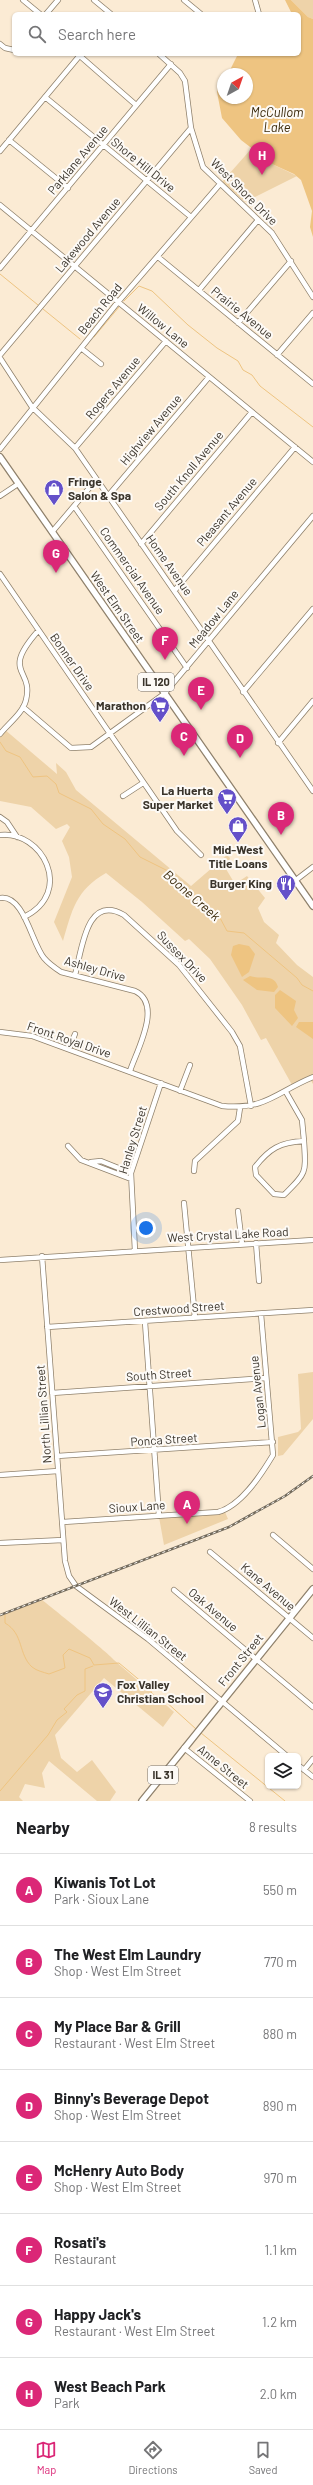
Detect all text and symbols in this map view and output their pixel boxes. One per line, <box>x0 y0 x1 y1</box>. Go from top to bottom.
search box <box>12 12 301 56</box>
icon: search <box>26 23 48 45</box>
text: Search here <box>58 25 136 43</box>
north arrow <box>217 68 253 104</box>
water label: McCullom Lake <box>250 104 304 135</box>
street label: Parklane Avenue <box>44 122 110 197</box>
street label: Shore Hill Drive <box>109 134 179 194</box>
pin: H <box>249 142 275 175</box>
street label: West Shore Drive <box>208 155 281 228</box>
street label: Lakewood Avenue <box>52 194 123 275</box>
street label: Beach Road <box>74 280 124 337</box>
street label: Prairie Avenue <box>209 283 276 341</box>
street label: Willow Lane <box>135 300 192 350</box>
street label: Rogers Avenue <box>82 353 142 421</box>
street label: Highview Avenue <box>117 391 184 468</box>
street label: South Knoll Avenue <box>151 428 226 513</box>
place label: Fringe Salon & Spa <box>68 474 131 502</box>
street label: Pleasant Avenue <box>193 474 259 549</box>
shop icon: Fringe Salon & Spa <box>43 478 65 506</box>
street label: Commercial Avenue <box>98 524 168 617</box>
street label: Home Avenue <box>144 531 196 598</box>
pin: G <box>43 540 69 573</box>
street label: West Elm Street <box>88 568 148 645</box>
street label: Meadow Lane <box>186 586 241 650</box>
pin: F <box>152 627 178 660</box>
street label: Bonner Drive <box>48 630 98 693</box>
road number: IL 120 <box>138 673 174 691</box>
pin: E <box>188 677 214 710</box>
supermarket icon: Marathon <box>149 695 171 723</box>
place label: Marathon <box>96 698 146 712</box>
pin: C <box>171 723 197 756</box>
pin: D <box>227 725 253 758</box>
place label: La Huerta Super Market <box>143 783 213 811</box>
supermarket icon: La Huerta Super Market <box>216 787 238 815</box>
pin: B <box>268 802 294 835</box>
shop icon: Mid-West Title Loans <box>227 815 249 843</box>
place label: Mid-West Title Loans <box>209 842 267 870</box>
water label: Boone Creek <box>161 866 224 924</box>
restaurant icon: Burger King <box>275 873 297 901</box>
place label: Burger King <box>210 876 272 890</box>
street label: Sussex Drive <box>155 928 211 985</box>
street label: Ashley Drive <box>63 953 128 983</box>
street label: Front Royal Drive <box>26 1018 113 1060</box>
street label: Hanley Street <box>115 1104 149 1175</box>
your location <box>136 1218 156 1238</box>
street label: West Crystal Lake Road <box>167 1224 289 1244</box>
street label: Crestwood Street <box>133 1298 225 1318</box>
street label: Logan Avenue <box>246 1355 268 1429</box>
street label: North Lillian Street <box>33 1364 53 1464</box>
street label: South Street <box>126 1365 192 1383</box>
street label: Ponca Street <box>130 1430 198 1448</box>
pin: A <box>174 1491 200 1524</box>
street label: Sioux Lane <box>108 1497 166 1515</box>
street label: Kane Avenue <box>239 1559 299 1613</box>
street label: Oak Avenue <box>186 1585 241 1634</box>
street label: West Lillian Street <box>107 1593 190 1663</box>
street label: Front Street <box>215 1630 266 1688</box>
place label: Fox Valley Christian School <box>117 1677 204 1705</box>
school or university icon: Fox Valley Christian School <box>92 1681 114 1709</box>
street label: Anne Street <box>195 1741 252 1791</box>
map controls <box>265 1753 301 1789</box>
button: layers <box>265 1753 301 1789</box>
road number: IL 31 <box>148 1766 178 1784</box>
text: Nearby <box>16 1817 70 1837</box>
text: 8 results <box>249 1819 297 1835</box>
text: Kiwanis Tot Lot <box>54 1873 156 1891</box>
text: A <box>25 1882 33 1898</box>
text: 550 m <box>263 1882 297 1898</box>
text: Park · Sioux Lane <box>54 1891 149 1907</box>
text: The West Elm Laundry <box>54 1945 201 1963</box>
text: B <box>25 1954 33 1970</box>
text: 770 m <box>264 1954 297 1970</box>
text: Shop · West Elm Street <box>54 1963 182 1979</box>
text: My Place Bar & Grill <box>54 2017 181 2035</box>
text: C <box>25 2026 33 2042</box>
text: 880 m <box>263 2026 297 2042</box>
text: Restaurant · West Elm Street <box>54 2035 215 2051</box>
text: Binny's Beverage Depot <box>54 2089 209 2107</box>
text: D <box>25 2098 33 2114</box>
text: 890 m <box>263 2098 297 2114</box>
text: Shop · West Elm Street <box>54 2107 182 2123</box>
text: McHenry Auto Body <box>54 2161 184 2179</box>
text: E <box>25 2170 33 2186</box>
text: 970 m <box>263 2170 297 2186</box>
text: Shop · West Elm Street <box>54 2179 182 2195</box>
text: Rosati's <box>54 2233 106 2251</box>
text: F <box>25 2242 33 2258</box>
text: 1.1 km <box>264 2242 297 2258</box>
text: Restaurant <box>54 2251 116 2267</box>
text: Happy Jack's <box>54 2305 141 2323</box>
text: G <box>25 2314 33 2330</box>
text: 1.2 km <box>262 2314 297 2330</box>
text: Restaurant · West Elm Street <box>54 2323 215 2339</box>
text: West Beach Park <box>54 2377 166 2395</box>
text: H <box>25 2386 33 2402</box>
text: 2.0 km <box>260 2386 297 2402</box>
text: Park <box>54 2395 80 2411</box>
tab: Map <box>35 2439 57 2476</box>
tab: Directions <box>128 2439 178 2476</box>
tab: Saved <box>249 2439 278 2476</box>

